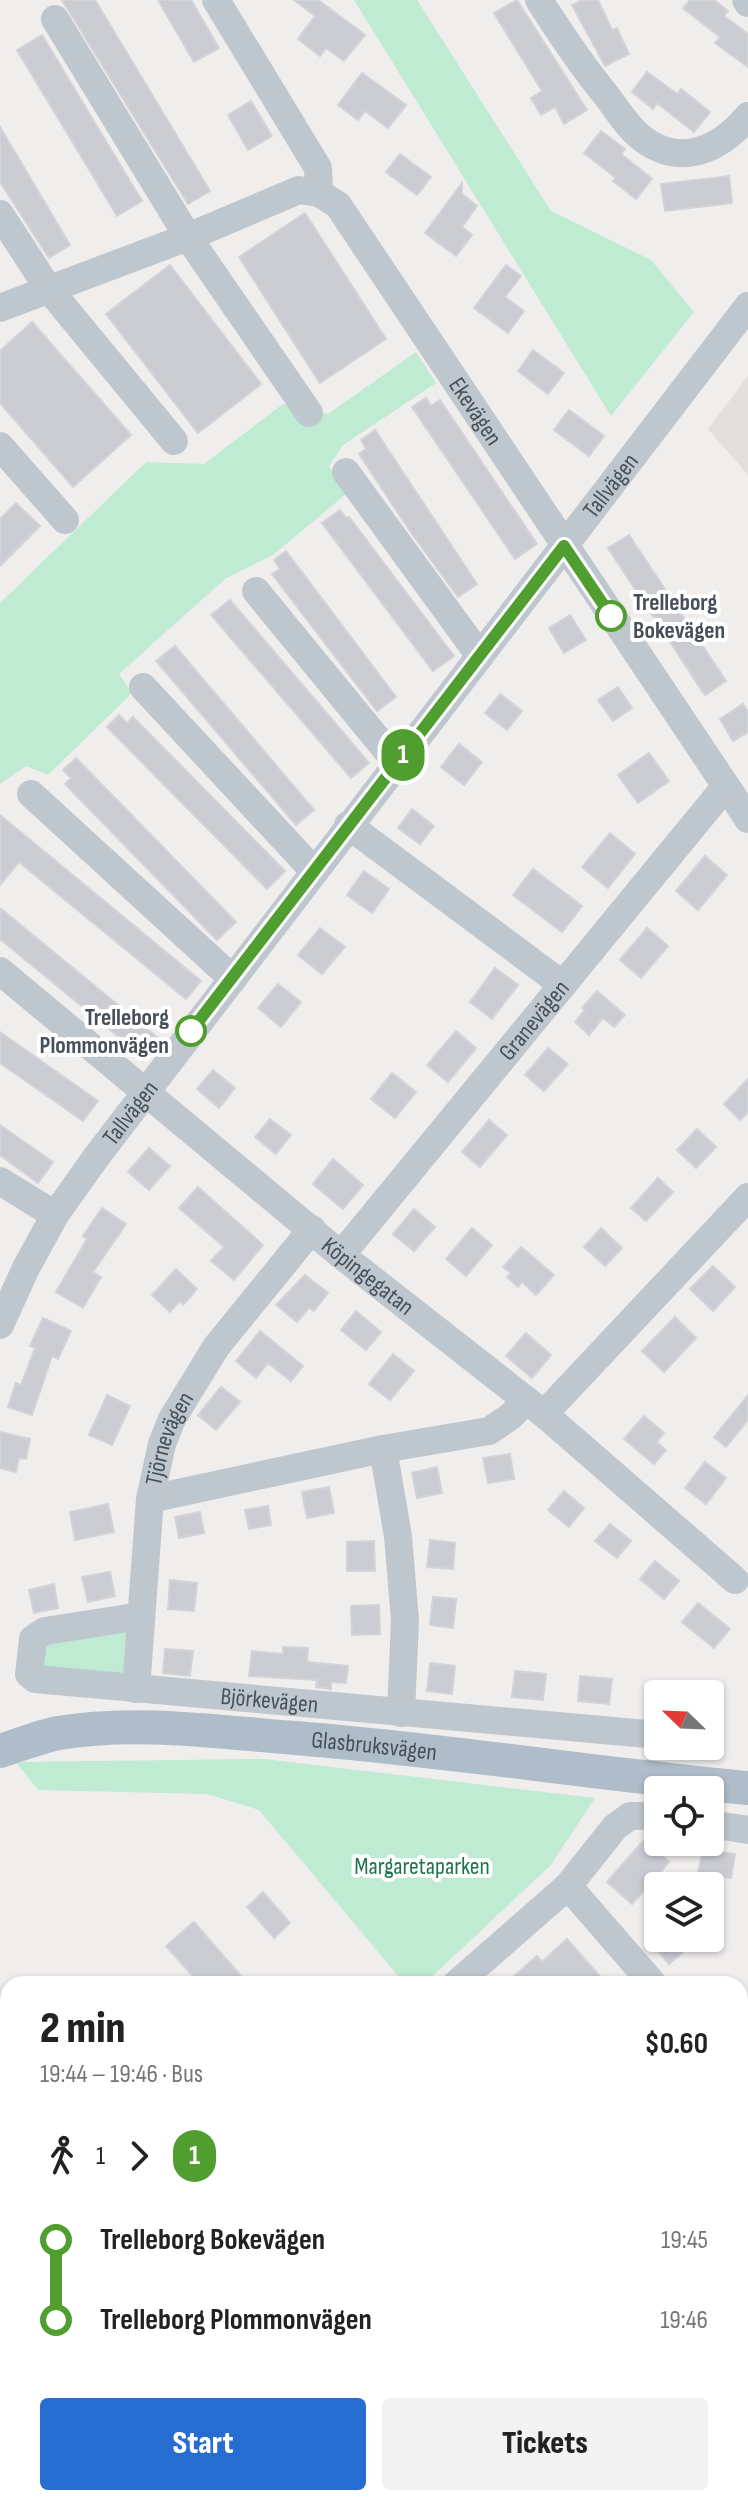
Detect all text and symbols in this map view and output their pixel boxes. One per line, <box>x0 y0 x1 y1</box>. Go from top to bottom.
street label: Ekevägen <box>442 372 508 451</box>
street label: Tallvägen <box>577 448 645 524</box>
place label: Trelleborg Bokevägen <box>633 588 725 645</box>
marker: Trelleborg Bokevägen <box>596 601 626 631</box>
line badge: 1 <box>377 729 429 781</box>
text: 1 <box>398 738 408 771</box>
street label: Granevägen <box>493 974 576 1066</box>
place label: Trelleborg Plommonvägen <box>40 1003 169 1060</box>
marker: Trelleborg Plommonvägen <box>176 1016 206 1046</box>
street label: Tallvägen <box>97 1075 165 1151</box>
street label: Köpingegatan <box>316 1231 420 1322</box>
street label: Tjörnevägen <box>139 1387 200 1488</box>
north arrow <box>644 1680 724 1760</box>
map controls <box>644 1680 724 1952</box>
street label: Björkevägen <box>219 1682 319 1719</box>
street label: Glasbruksvägen <box>310 1725 439 1767</box>
button: locate <box>644 1776 724 1856</box>
park label: Margaretaparken <box>354 1852 490 1881</box>
button: layers <box>644 1872 724 1952</box>
text: 2 min <box>40 2002 125 2055</box>
text: $0.60 <box>644 2026 708 2062</box>
text: 19:44 – 19:46 · Bus <box>40 2059 203 2090</box>
icon: walk <box>40 2134 84 2178</box>
icon: forward <box>117 2134 161 2178</box>
text: 1 <box>189 2139 200 2172</box>
text: 1 <box>96 2141 105 2172</box>
text: Trelleborg Bokevägen <box>100 2222 325 2258</box>
text: 19:45 <box>661 2225 708 2256</box>
text: Trelleborg Plommonvägen <box>100 2302 372 2338</box>
text: 19:46 <box>660 2305 708 2336</box>
button: Start <box>40 2398 366 2490</box>
button: Tickets <box>382 2398 708 2490</box>

